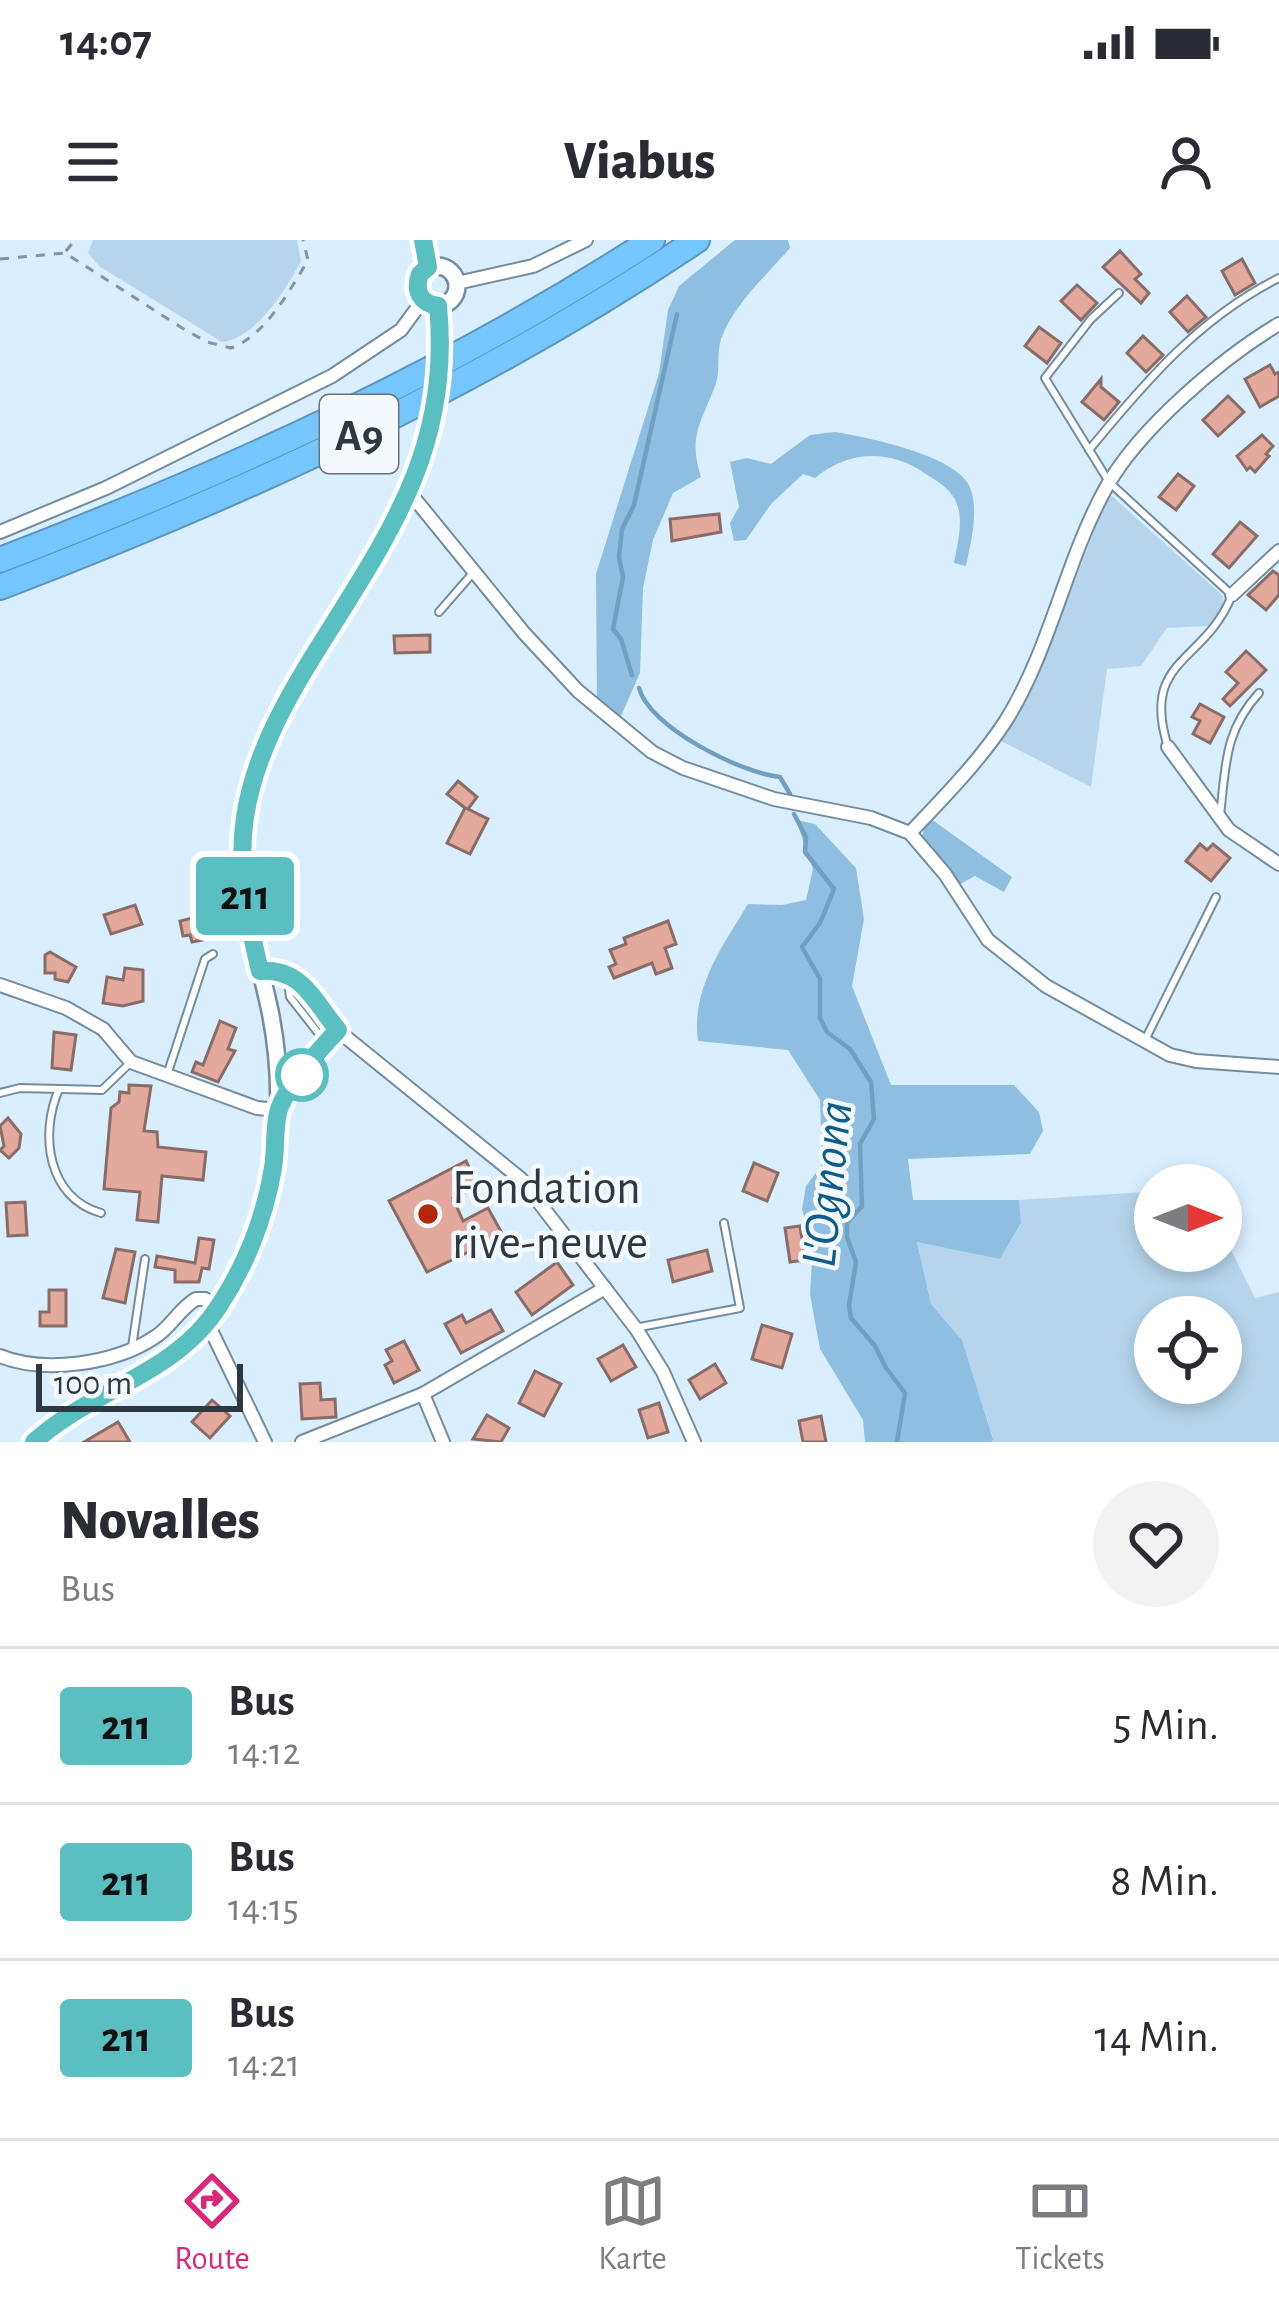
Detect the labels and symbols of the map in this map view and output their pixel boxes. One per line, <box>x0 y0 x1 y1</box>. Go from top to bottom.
road number: A9 <box>320 395 398 473</box>
line badge: 211 <box>176 857 314 935</box>
unlabelled marker <box>277 1050 327 1100</box>
water label: L'Ognona <box>793 1098 862 1270</box>
north arrow <box>1134 1164 1242 1272</box>
place label: Fondation rive-neuve <box>452 1165 648 1268</box>
marker: Fondation rive-neuve <box>415 1201 441 1227</box>
scale bar <box>36 1358 243 1411</box>

